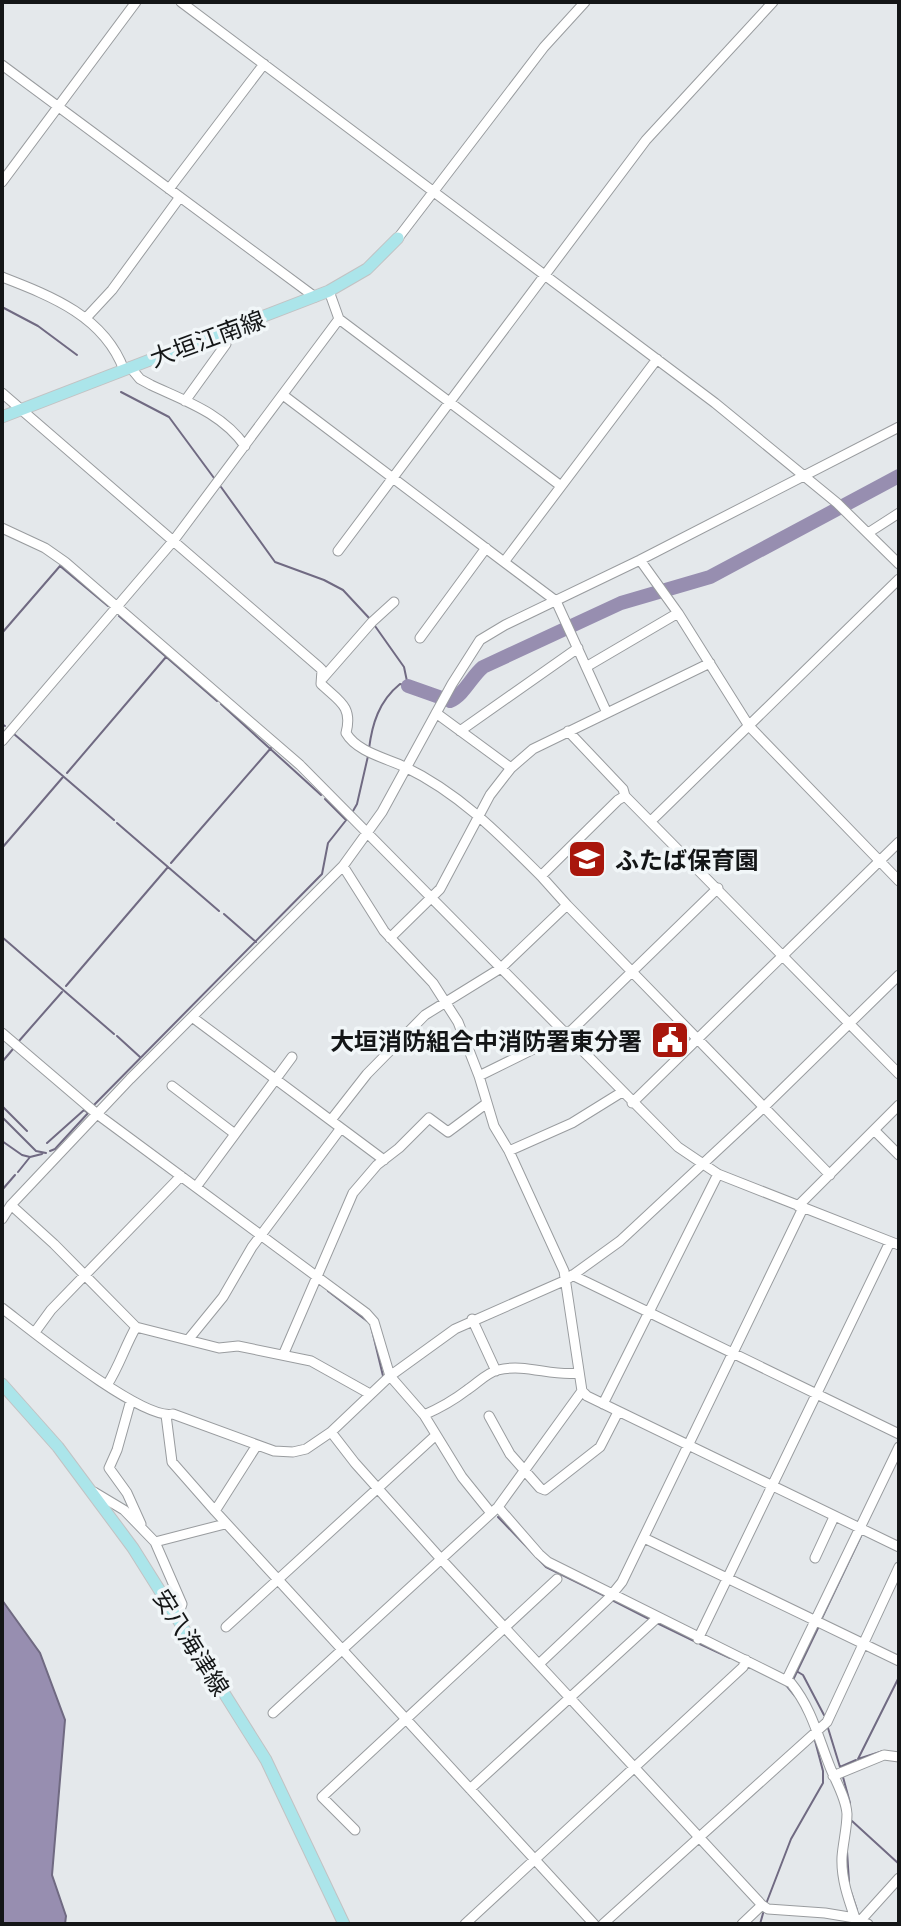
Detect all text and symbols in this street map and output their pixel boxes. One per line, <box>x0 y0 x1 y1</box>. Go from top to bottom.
street label: 大垣江南線 <box>145 302 269 374</box>
school or university icon: ふたば保育園 <box>566 838 608 880</box>
place label: ふたば保育園 <box>615 843 759 876</box>
public building icon: 大垣消防組合中消防署東分署 <box>649 1019 691 1061</box>
place label: 大垣消防組合中消防署東分署 <box>330 1024 642 1057</box>
street label: 安八海津線 <box>146 1582 238 1702</box>

